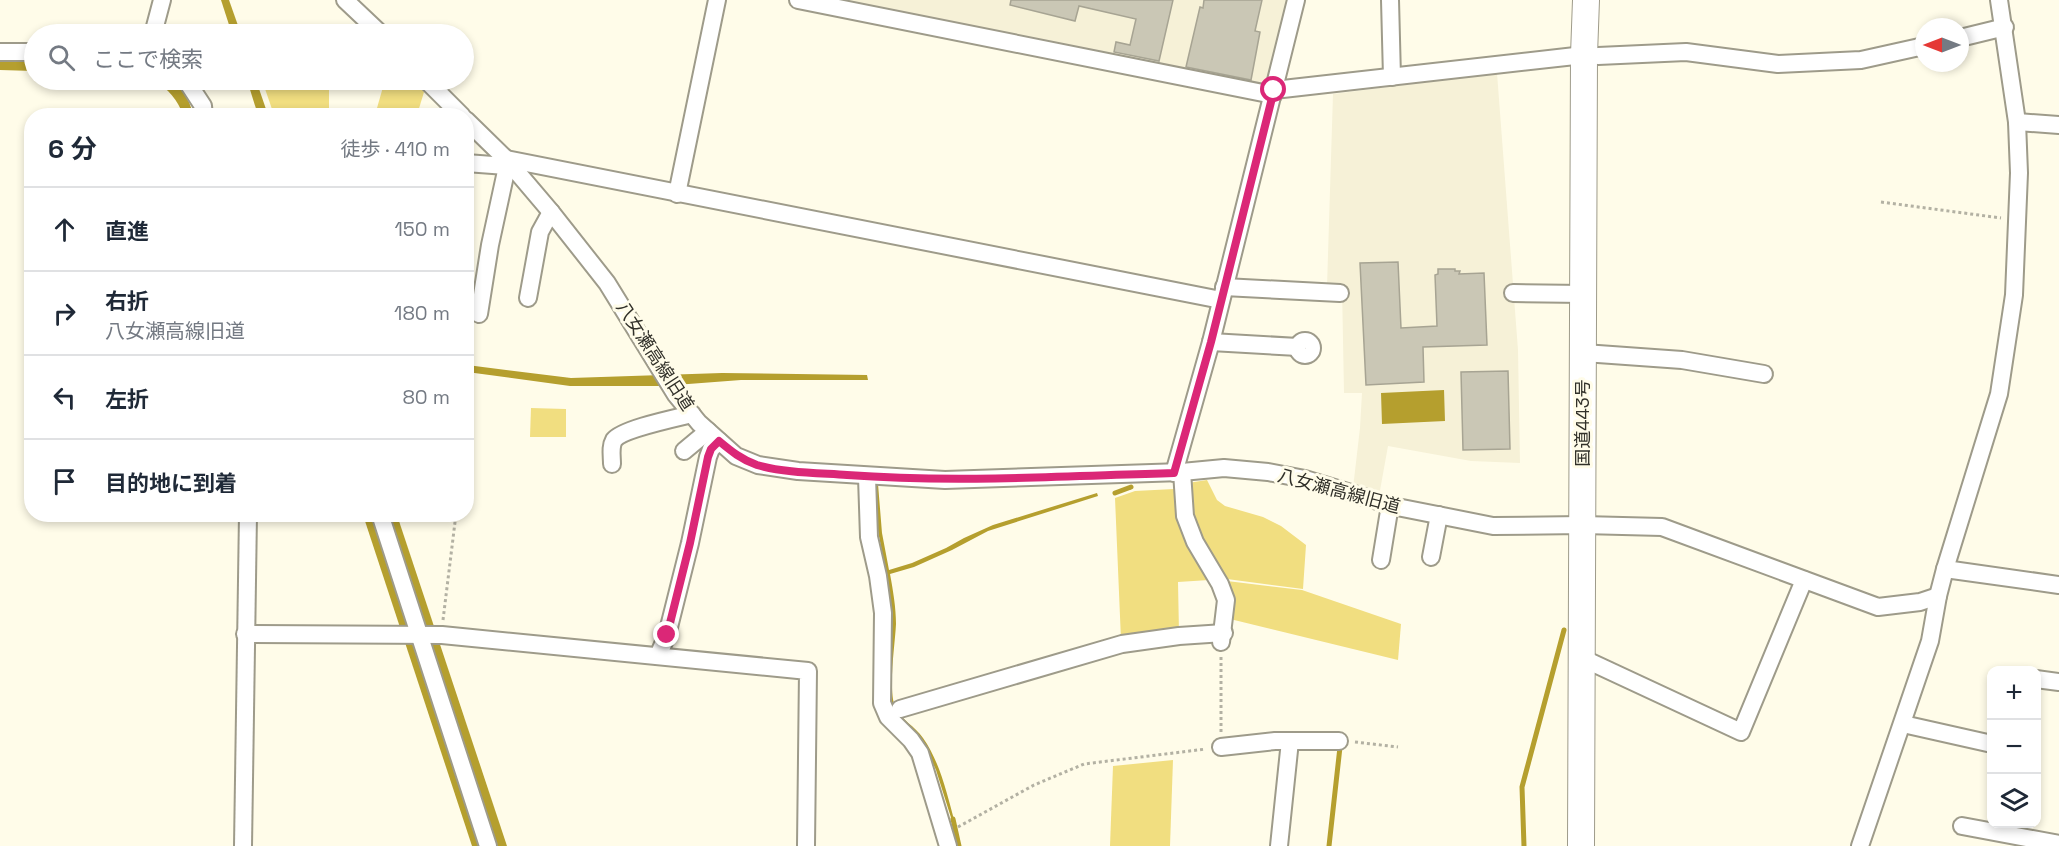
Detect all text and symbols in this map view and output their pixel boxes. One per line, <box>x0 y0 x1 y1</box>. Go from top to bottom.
north arrow <box>1915 18 1969 72</box>
search box <box>24 24 474 90</box>
icon: search <box>45 41 78 74</box>
text: ここで検索 <box>93 45 203 73</box>
route start <box>1260 76 1286 102</box>
text: 6 分 <box>48 132 97 166</box>
text: 徒歩 · 410 m <box>340 136 450 162</box>
icon: ahead <box>48 213 81 246</box>
text: 150 m <box>395 216 450 242</box>
text: 直進 <box>105 217 149 245</box>
text: 右折 <box>105 287 149 315</box>
icon: right <box>48 297 81 330</box>
street label: 八女瀬高線旧道 <box>611 297 699 415</box>
text: 180 m <box>394 300 450 326</box>
text: 八女瀬高線旧道 <box>105 318 245 344</box>
street label: 国道443号 <box>1571 379 1594 467</box>
icon: left <box>48 381 81 414</box>
text: 80 m <box>402 384 450 410</box>
text: 左折 <box>105 385 149 413</box>
street label: 八女瀬高線旧道 <box>1275 463 1403 518</box>
icon: arrive <box>48 465 81 498</box>
text: 目的地に到着 <box>105 469 237 497</box>
route end <box>653 621 679 647</box>
map controls <box>1987 666 2041 828</box>
button: + <box>1987 666 2041 720</box>
button: − <box>1987 720 2041 774</box>
button: layers <box>1987 774 2041 828</box>

